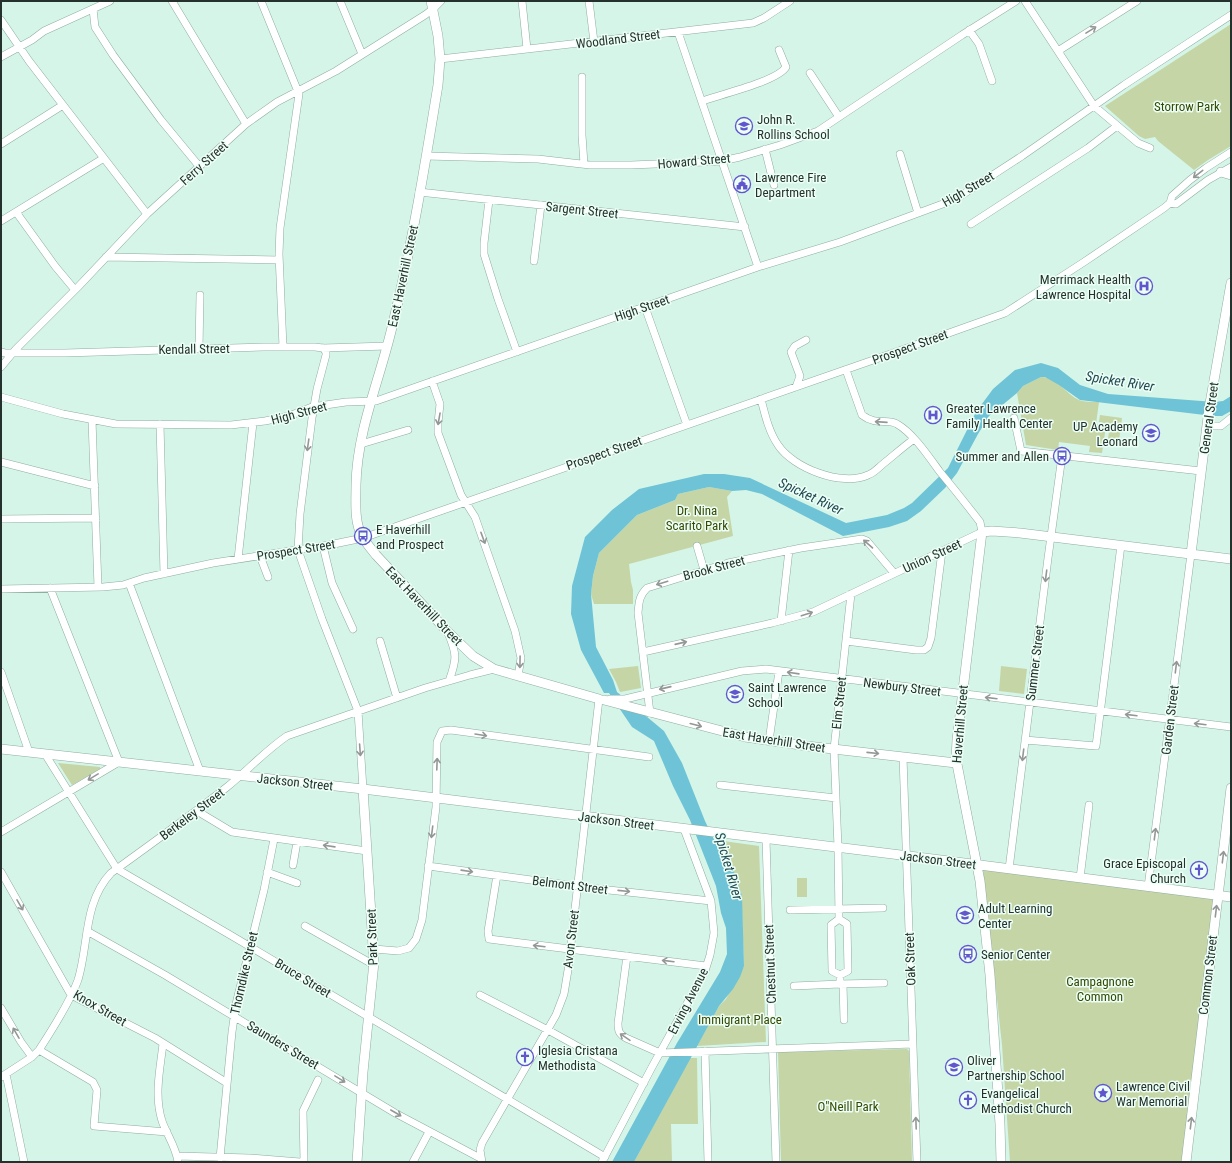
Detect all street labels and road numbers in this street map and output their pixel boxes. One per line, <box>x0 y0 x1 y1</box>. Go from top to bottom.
street label: Woodland Street <box>575 26 661 52</box>
street label: Ferry Street <box>177 138 231 188</box>
street label: Howard Street <box>657 150 731 172</box>
street label: High Street <box>939 168 997 210</box>
street label: Sargent Street <box>545 199 619 221</box>
street label: East Haverhill Street <box>385 224 421 328</box>
street label: High Street <box>613 292 672 324</box>
street label: Prospect Street <box>870 326 950 368</box>
street label: Kendall Street <box>158 341 230 357</box>
street label: General Street <box>1197 381 1221 455</box>
street label: High Street <box>269 398 329 428</box>
street label: Prospect Street <box>564 433 644 473</box>
street label: Prospect Street <box>256 536 336 564</box>
street label: Union Street <box>900 536 964 576</box>
street label: Brook Street <box>681 553 747 583</box>
street label: East Haverhill Street <box>383 563 466 649</box>
street label: Summer Street <box>1023 624 1047 702</box>
street label: Newbury Street <box>862 675 942 699</box>
street label: Elm Street <box>829 676 849 730</box>
street label: Haverhill Street <box>949 684 971 764</box>
street label: Garden Street <box>1158 684 1182 756</box>
street label: East Haverhill Street <box>722 724 827 756</box>
street label: Jackson Street <box>256 771 334 793</box>
street label: Berkeley Street <box>157 785 227 843</box>
street label: Jackson Street <box>577 809 655 833</box>
street label: Jackson Street <box>899 848 977 872</box>
street label: Belmont Street <box>531 873 609 897</box>
street label: Park Street <box>364 908 380 966</box>
street label: Avon Street <box>560 909 582 969</box>
street label: Chestnut Street <box>761 924 779 1004</box>
street label: Thorndike Street <box>227 930 261 1016</box>
street label: Oak Street <box>902 932 918 986</box>
street label: Common Street <box>1196 934 1220 1015</box>
street label: Bruce Street <box>272 955 334 1001</box>
street label: Erving Avenue <box>665 965 711 1037</box>
street label: Knox Street <box>71 987 129 1029</box>
street label: Saunders Street <box>244 1018 322 1072</box>

